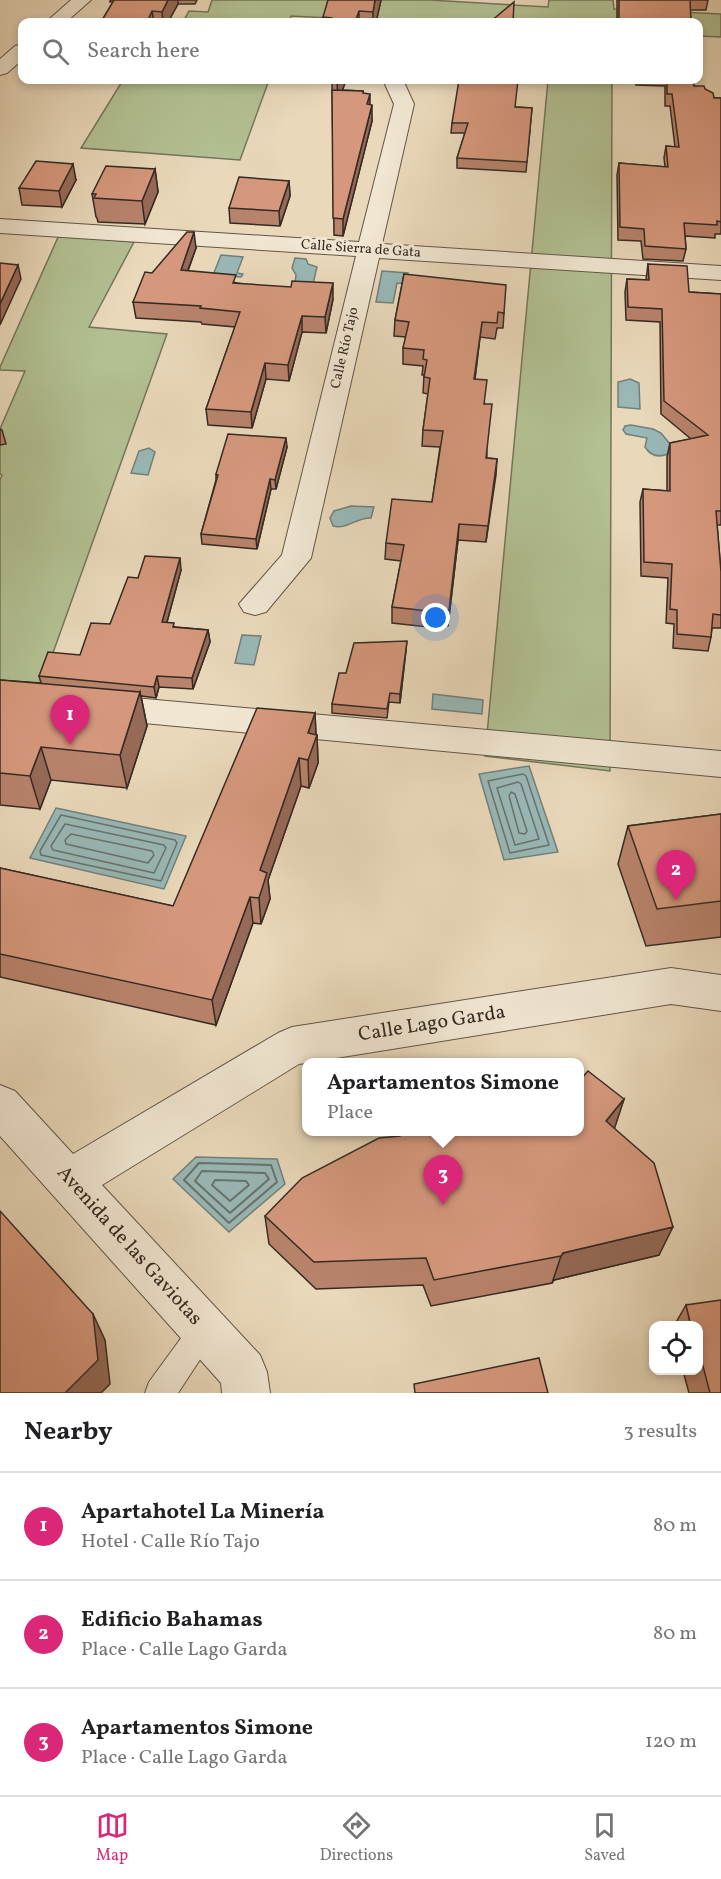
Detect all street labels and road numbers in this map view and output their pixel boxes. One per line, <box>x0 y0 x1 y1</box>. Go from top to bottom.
street label: Calle Sierra de Gata <box>300 235 422 263</box>
street label: Calle Río Tajo <box>326 305 364 391</box>
street label: Calle Lago Garda <box>356 999 508 1049</box>
street label: Avenida de las Gaviotas <box>50 1160 208 1332</box>

